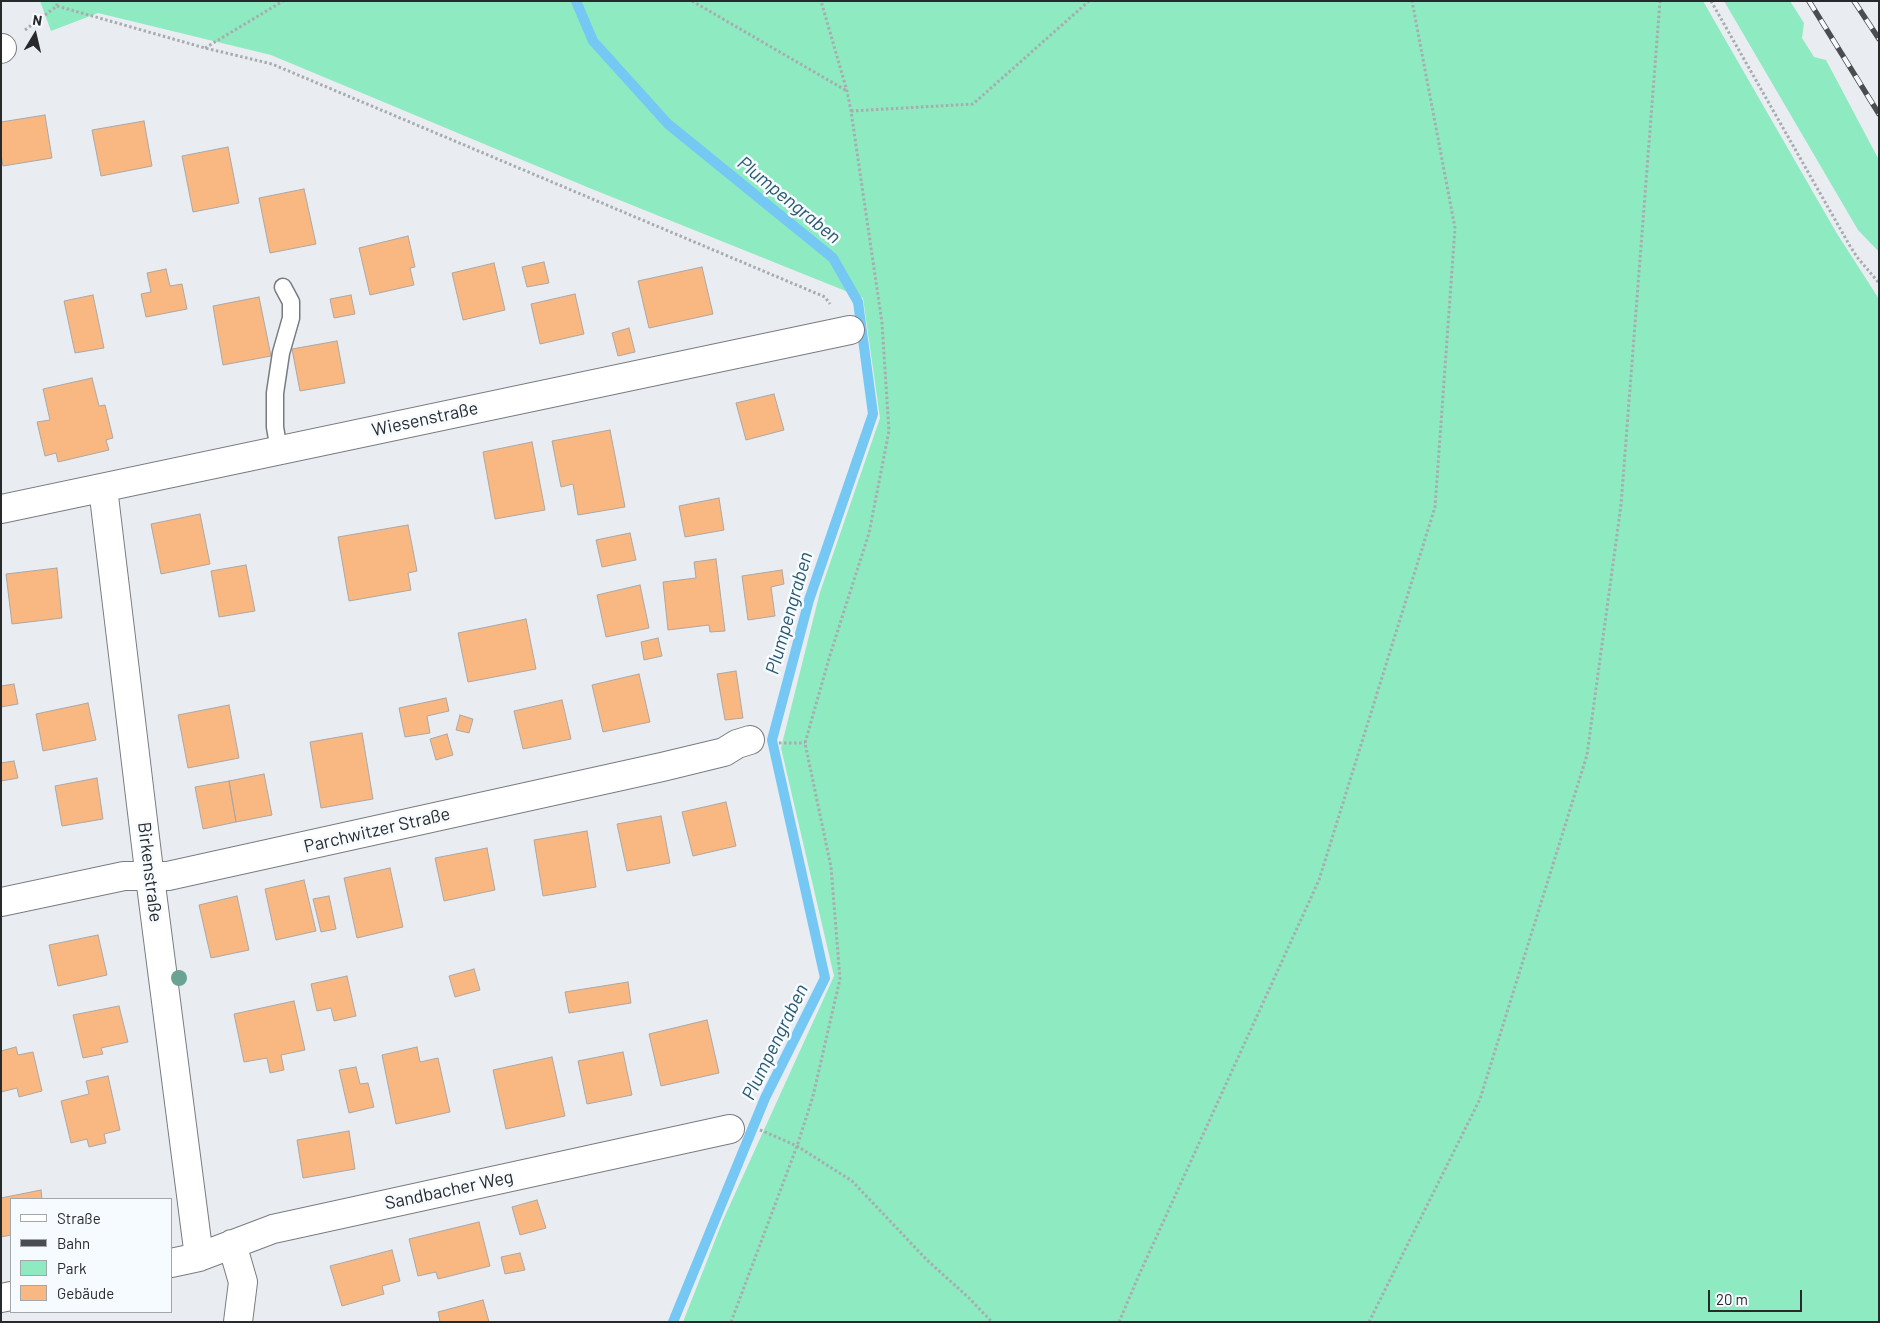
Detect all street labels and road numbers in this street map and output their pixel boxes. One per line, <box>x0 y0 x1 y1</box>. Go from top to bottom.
street label: Wiesenstraße <box>370 397 480 441</box>
street label: Parchwitzer Straße <box>302 803 452 857</box>
street label: Birkenstraße <box>133 821 167 923</box>
street label: Sandbacher Weg <box>383 1166 515 1214</box>

